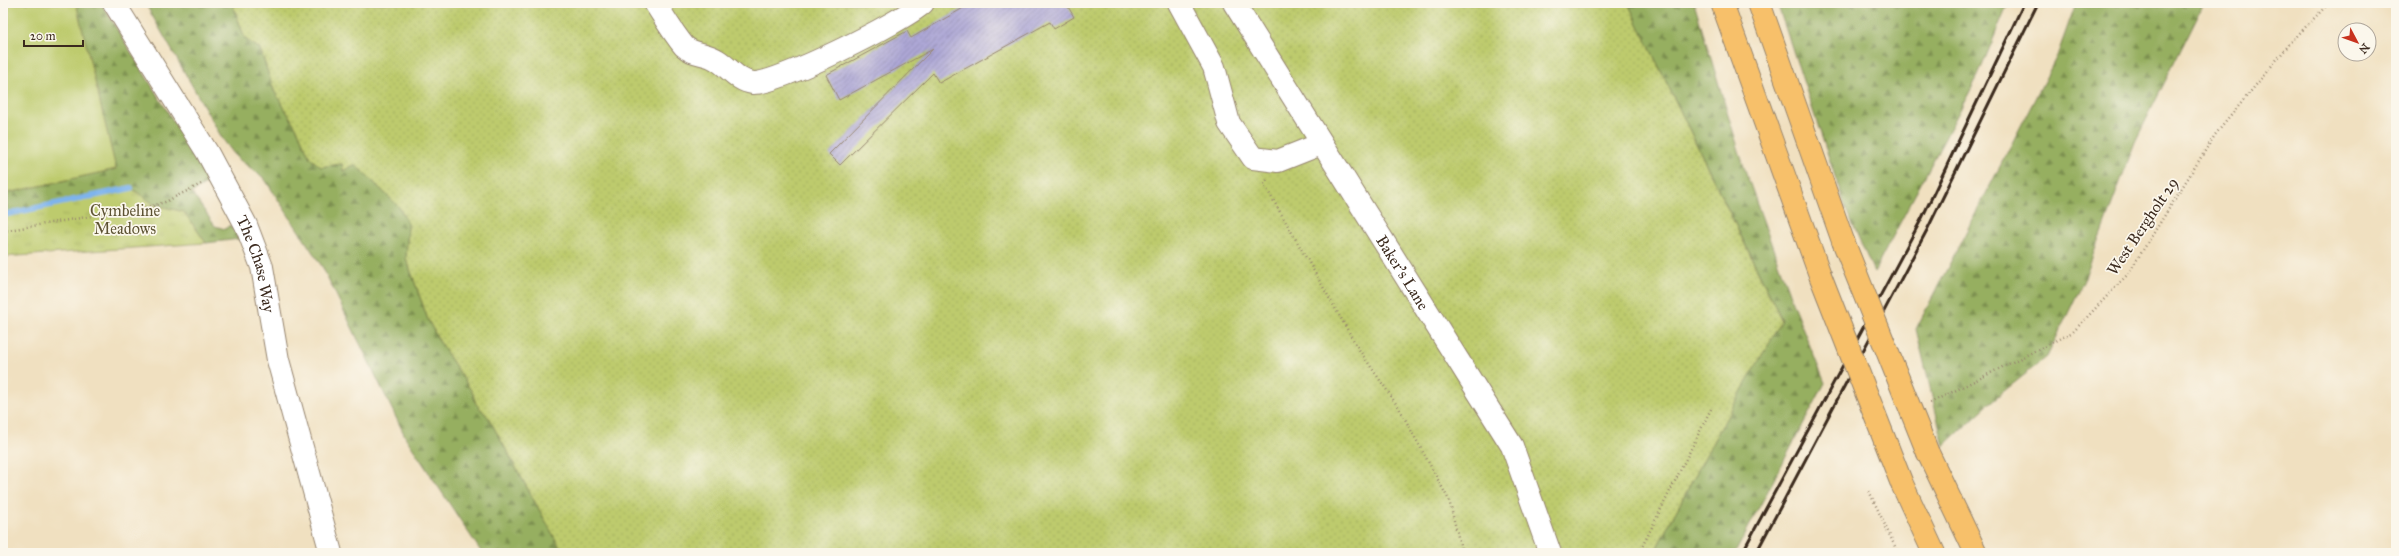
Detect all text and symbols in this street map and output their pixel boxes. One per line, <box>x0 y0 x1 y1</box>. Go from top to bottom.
scale bar <box>24 22 83 48</box>
north arrow <box>2337 22 2377 62</box>
text: 20 m <box>30 29 56 43</box>
text: N <box>2356 40 2372 57</box>
street label: West Bergholt 29 <box>2103 174 2183 279</box>
park label: Cymbeline Meadows <box>90 201 160 238</box>
street label: The Chase Way <box>233 212 279 315</box>
street label: Baker's Lane <box>1372 232 1433 314</box>

